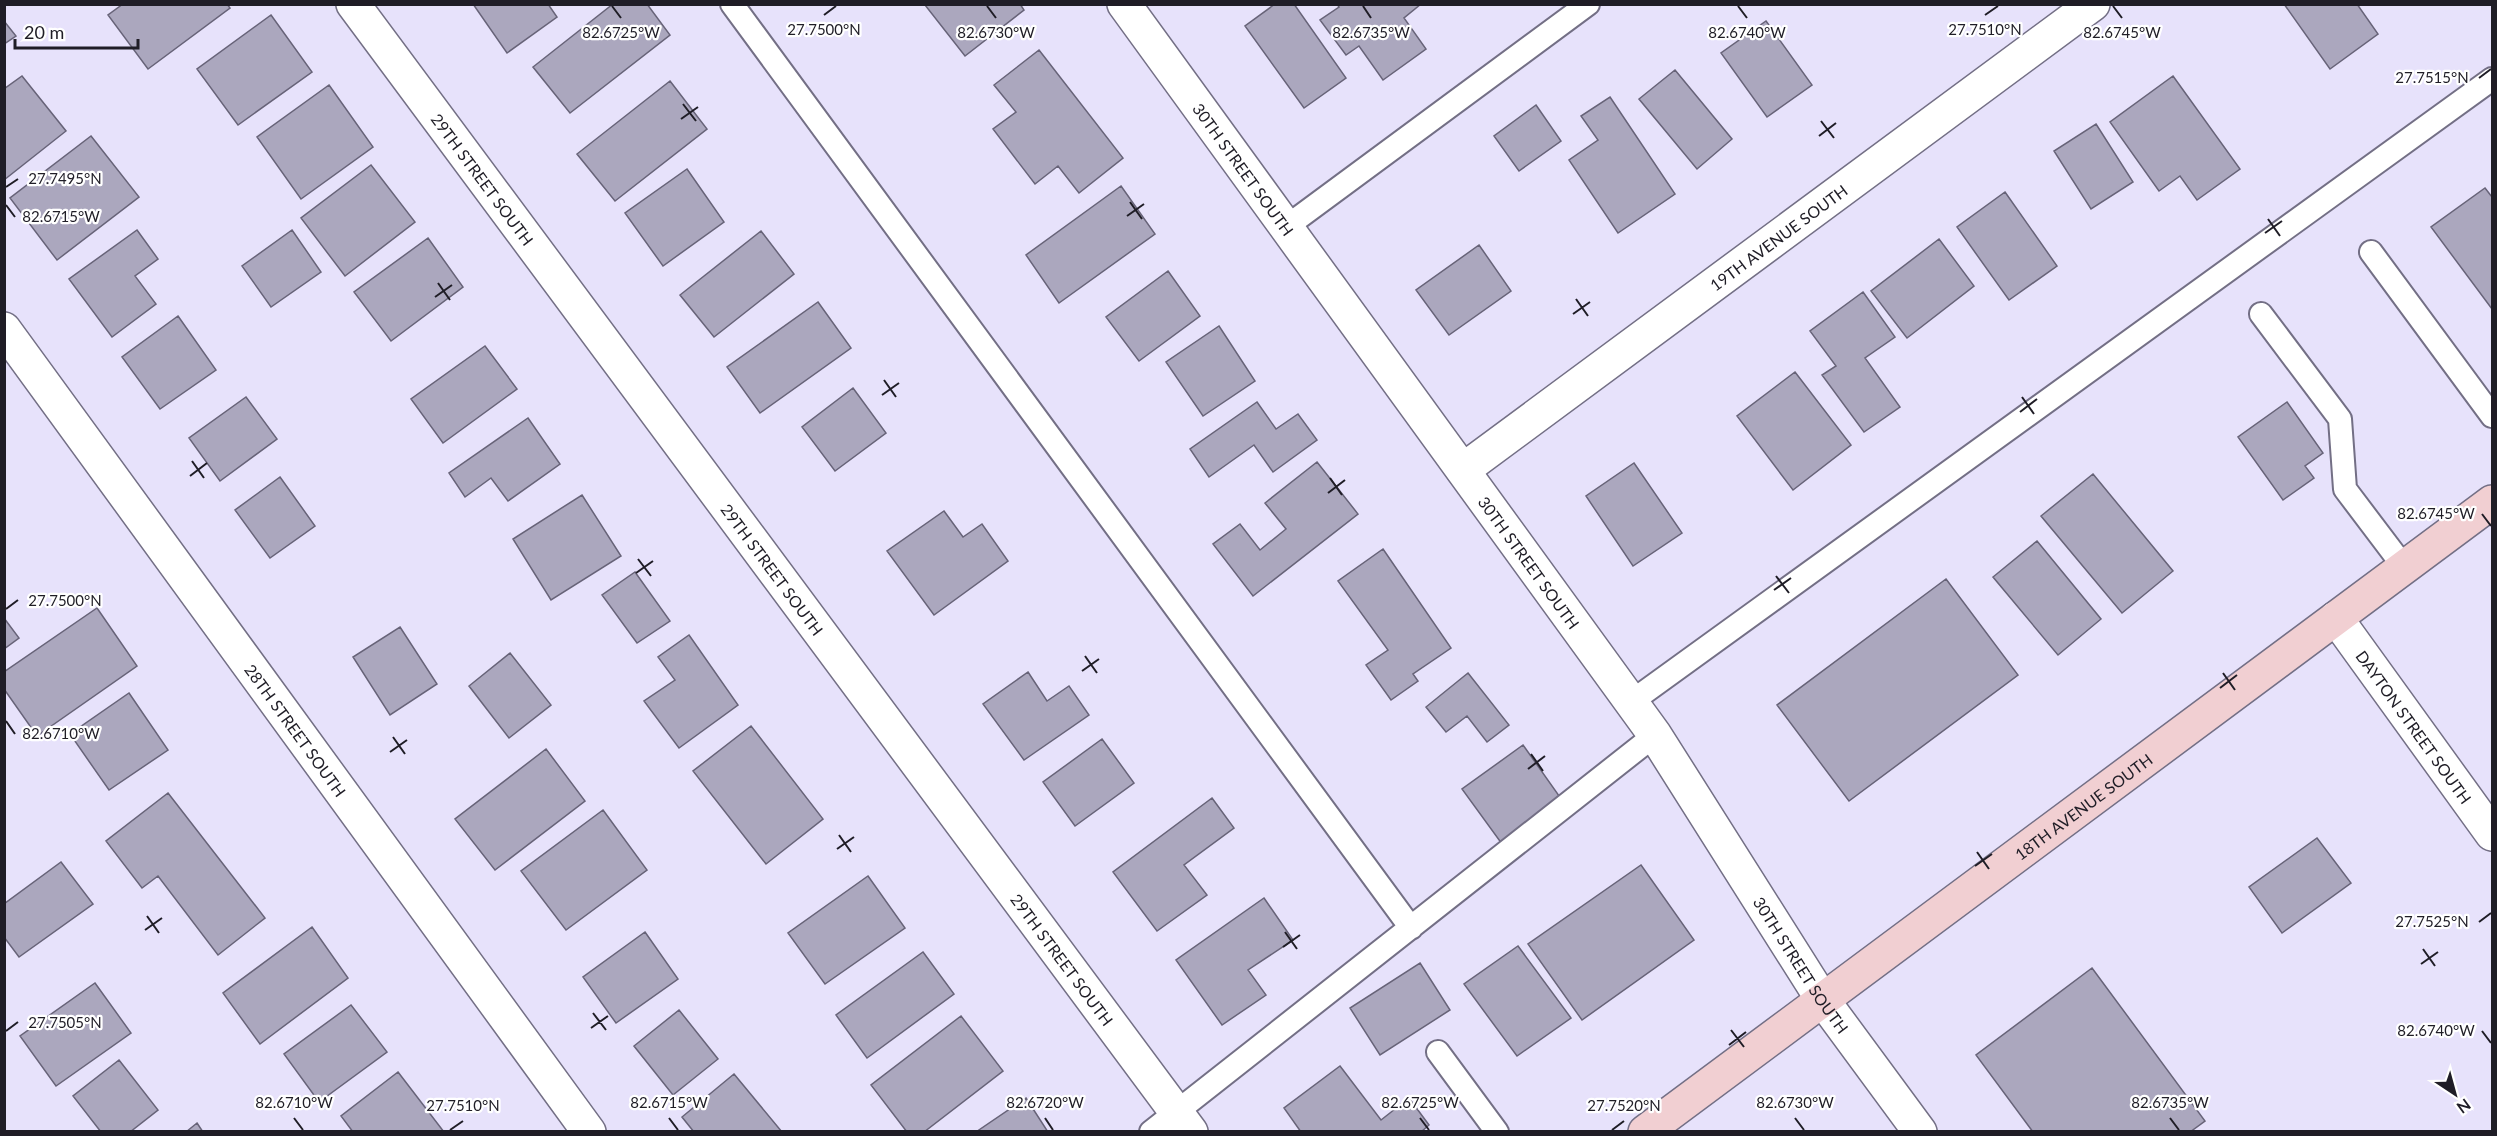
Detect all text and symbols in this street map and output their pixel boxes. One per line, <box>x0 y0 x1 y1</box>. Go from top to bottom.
scale bar <box>15 12 138 50</box>
text: 27.7500°N <box>787 20 861 38</box>
text: 27.7510°N <box>1948 20 2022 38</box>
text: 20 m <box>24 21 64 43</box>
text: 82.6725°W <box>582 23 660 41</box>
text: 82.6730°W <box>957 23 1035 41</box>
text: 82.6735°W <box>1332 23 1410 41</box>
text: 82.6740°W <box>1708 23 1786 41</box>
text: 82.6745°W <box>2083 23 2161 41</box>
text: 27.7515°N <box>2395 68 2469 86</box>
street label: 30TH STREET SOUTH <box>1189 99 1298 239</box>
street label: 29TH STREET SOUTH <box>428 109 538 248</box>
text: 27.7495°N <box>28 169 102 187</box>
street label: 19TH AVENUE SOUTH <box>1706 180 1851 294</box>
text: 82.6715°W <box>22 207 100 225</box>
street label: 30TH STREET SOUTH <box>1475 492 1584 632</box>
street label: 29TH STREET SOUTH <box>718 500 828 639</box>
text: 82.6745°W <box>2397 504 2475 522</box>
text: 27.7500°N <box>28 591 102 609</box>
street label: DAYTON STREET SOUTH <box>2353 646 2476 807</box>
street label: 28TH STREET SOUTH <box>242 660 351 800</box>
text: 82.6710°W <box>22 724 100 742</box>
street label: 18TH AVENUE SOUTH <box>2011 749 2155 863</box>
street label: 29TH STREET SOUTH <box>1008 890 1118 1029</box>
street label: 30TH STREET SOUTH <box>1750 893 1853 1037</box>
text: 27.7525°N <box>2395 912 2469 930</box>
text: 27.7505°N <box>28 1013 102 1031</box>
text: 82.6740°W <box>2397 1021 2475 1039</box>
north arrow <box>2425 1064 2485 1124</box>
text: 82.6710°W <box>255 1093 333 1111</box>
text: 82.6715°W <box>630 1093 708 1111</box>
text: 82.6720°W <box>1006 1093 1084 1111</box>
text: 82.6725°W <box>1381 1093 1459 1111</box>
text: 82.6730°W <box>1756 1093 1834 1111</box>
text: 82.6735°W <box>2131 1093 2209 1111</box>
text: N <box>2454 1095 2475 1118</box>
text: 27.7510°N <box>426 1096 500 1114</box>
text: 27.7520°N <box>1587 1096 1661 1114</box>

